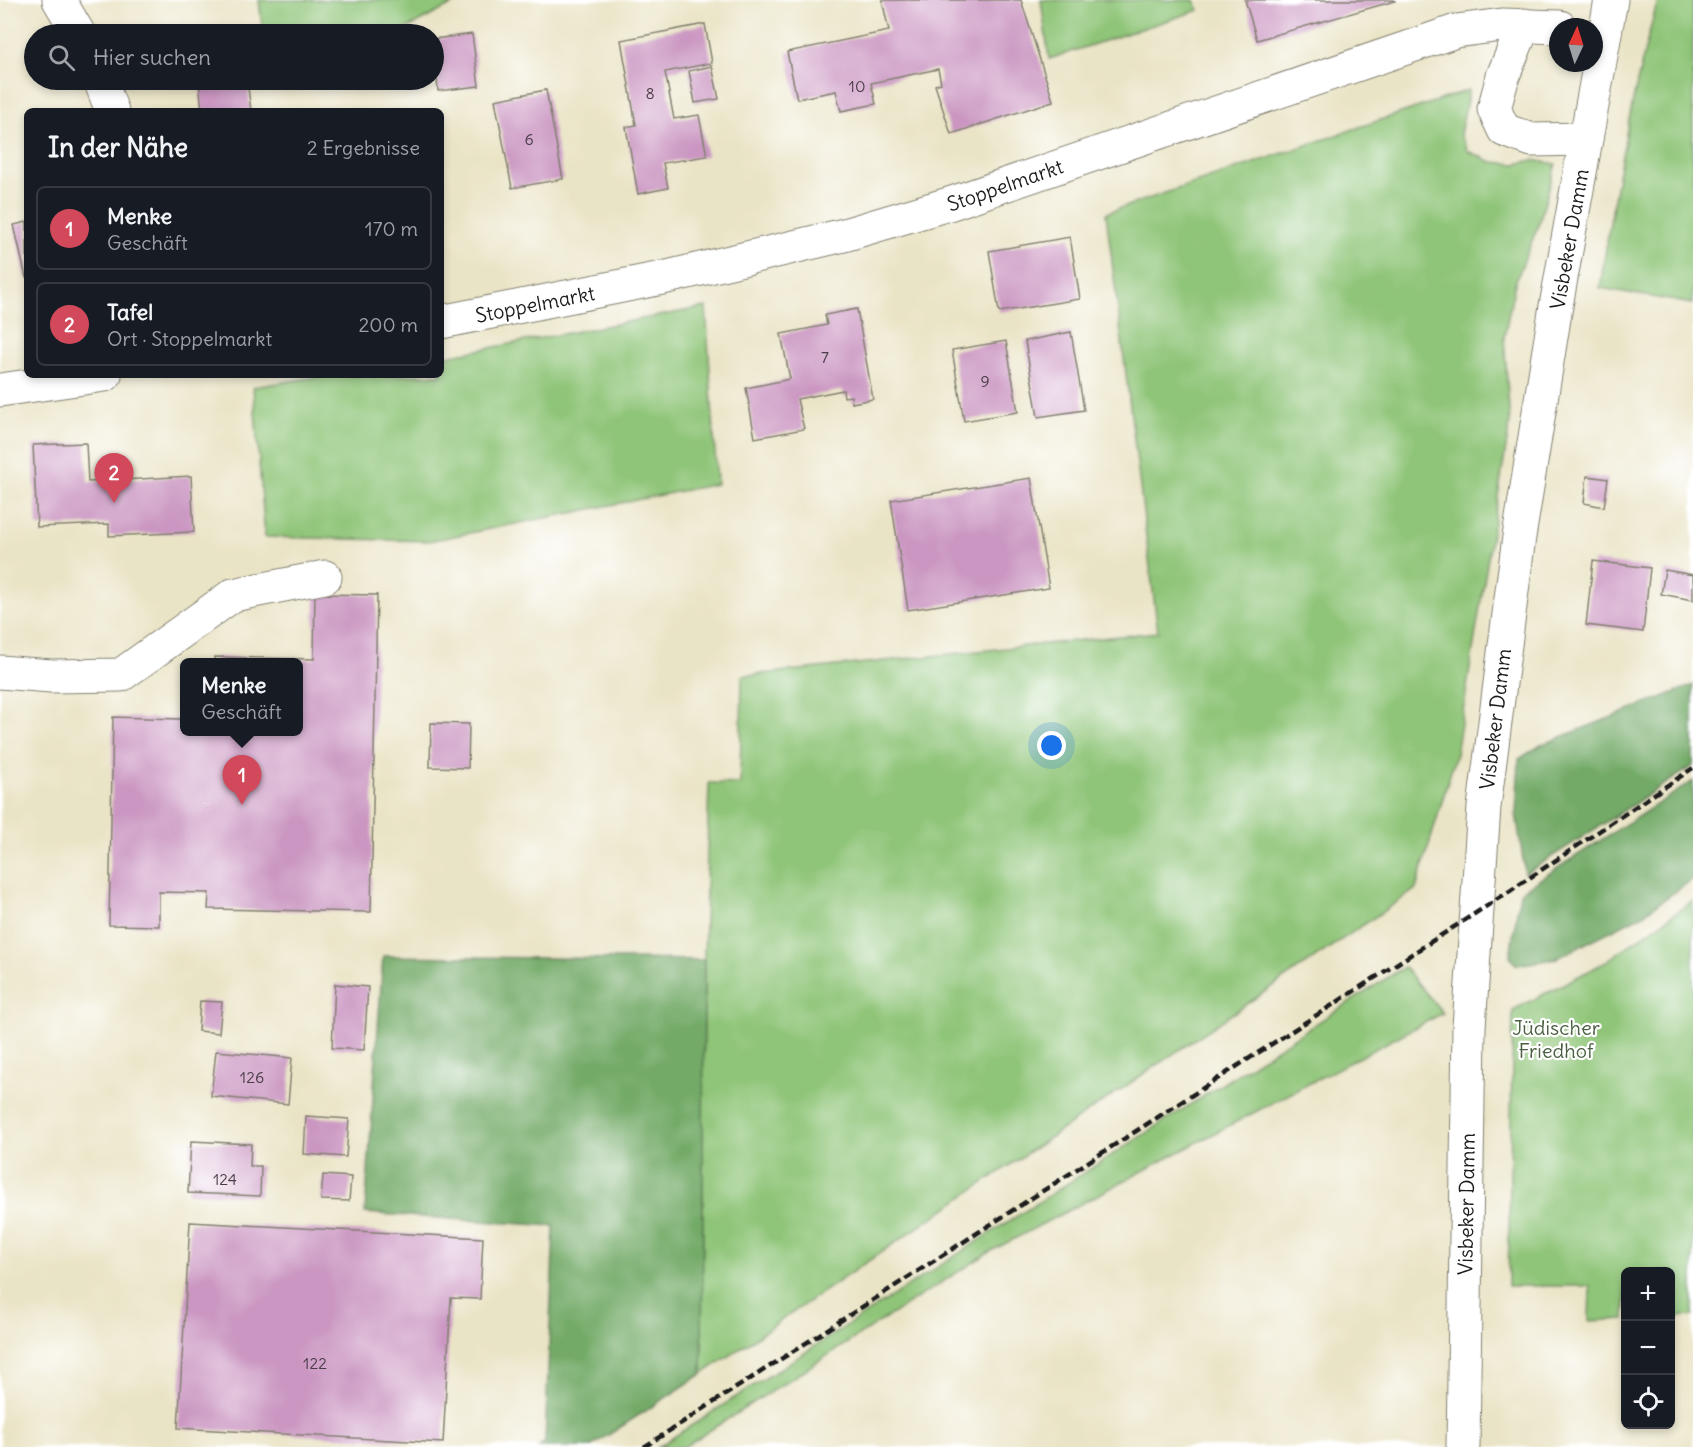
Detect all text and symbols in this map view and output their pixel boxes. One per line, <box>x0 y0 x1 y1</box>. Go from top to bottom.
north arrow <box>1549 18 1603 72</box>
search box <box>24 24 444 90</box>
icon: search <box>45 41 78 74</box>
text: Hier suchen <box>93 43 211 71</box>
house number: 10 <box>849 76 865 96</box>
house number: 8 <box>645 83 655 103</box>
house number: 6 <box>524 129 534 149</box>
text: In der Nähe <box>48 131 188 164</box>
text: 2 Ergebnisse <box>307 135 420 160</box>
street label: Stoppelmarkt <box>944 153 1066 216</box>
street label: Visbeker Damm <box>1544 167 1594 311</box>
text: Menke <box>107 202 172 230</box>
text: 1 <box>66 216 73 241</box>
text: 170 m <box>365 216 418 241</box>
text: Geschäft <box>107 230 188 255</box>
street label: Stoppelmarkt <box>473 280 597 328</box>
text: Tafel <box>107 298 153 326</box>
text: 2 <box>64 312 75 337</box>
text: 200 m <box>358 312 418 337</box>
text: Ort · Stoppelmarkt <box>107 326 272 351</box>
house number: 7 <box>821 347 829 367</box>
house number: 9 <box>980 371 990 391</box>
pin: 2 <box>94 454 134 503</box>
street label: Visbeker Damm <box>1474 647 1516 791</box>
popup <box>180 658 303 736</box>
text: Menke <box>201 671 266 699</box>
text: Geschäft <box>201 699 282 724</box>
your location <box>1037 731 1066 760</box>
pin: 1 <box>222 756 262 805</box>
park label: Jüdischer Friedhof <box>1512 1015 1600 1063</box>
house number: 126 <box>240 1067 264 1087</box>
street label: Visbeker Damm <box>1452 1133 1480 1275</box>
house number: 124 <box>213 1169 237 1189</box>
map controls <box>1621 1267 1675 1429</box>
button: + <box>1621 1267 1675 1321</box>
button: − <box>1621 1321 1675 1375</box>
house number: 122 <box>303 1353 327 1373</box>
button: locate <box>1621 1375 1675 1429</box>

